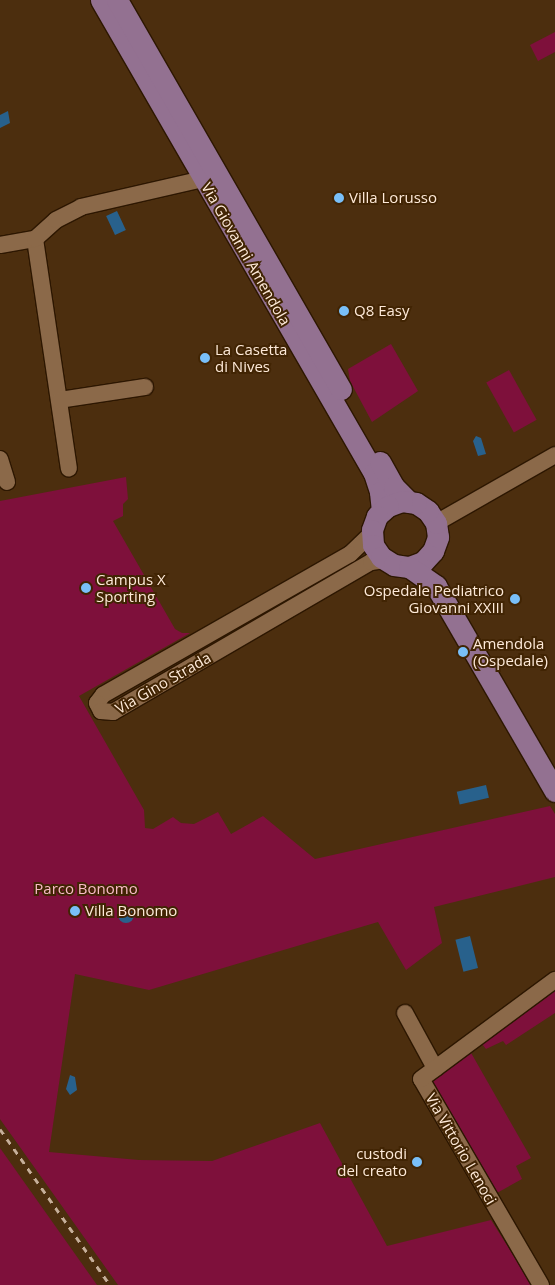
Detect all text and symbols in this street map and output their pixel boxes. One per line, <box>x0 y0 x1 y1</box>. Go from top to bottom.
street label: Via Giovanni Amendola <box>198 179 294 329</box>
place label: Villa Lorusso <box>349 189 437 207</box>
marker: Villa Lorusso <box>333 192 345 204</box>
place label: Q8 Easy <box>354 302 409 320</box>
marker: Q8 Easy <box>338 305 350 317</box>
place label: La Casetta di Nives <box>215 340 287 375</box>
marker: La Casetta di Nives <box>199 352 211 364</box>
place label: Campus X Sporting <box>96 570 166 605</box>
place label: Ospedale Pediatrico Giovanni XXIII <box>364 581 504 616</box>
marker: Campus X Sporting <box>80 582 92 594</box>
marker: Ospedale Pediatrico Giovanni XXIII <box>508 592 522 606</box>
place label: Amendola (Ospedale) <box>473 634 548 669</box>
marker: Amendola (Ospedale) <box>457 646 469 658</box>
street label: Via Gino Strada <box>112 648 214 718</box>
park label: Parco Bonomo <box>34 880 138 898</box>
place label: Villa Bonomo <box>85 902 177 920</box>
marker: Villa Bonomo <box>69 905 81 917</box>
street label: Via Vittorio Lenoci <box>422 1090 500 1208</box>
place label: custodi del creato <box>337 1144 407 1179</box>
marker: custodi del creato <box>411 1156 423 1168</box>

